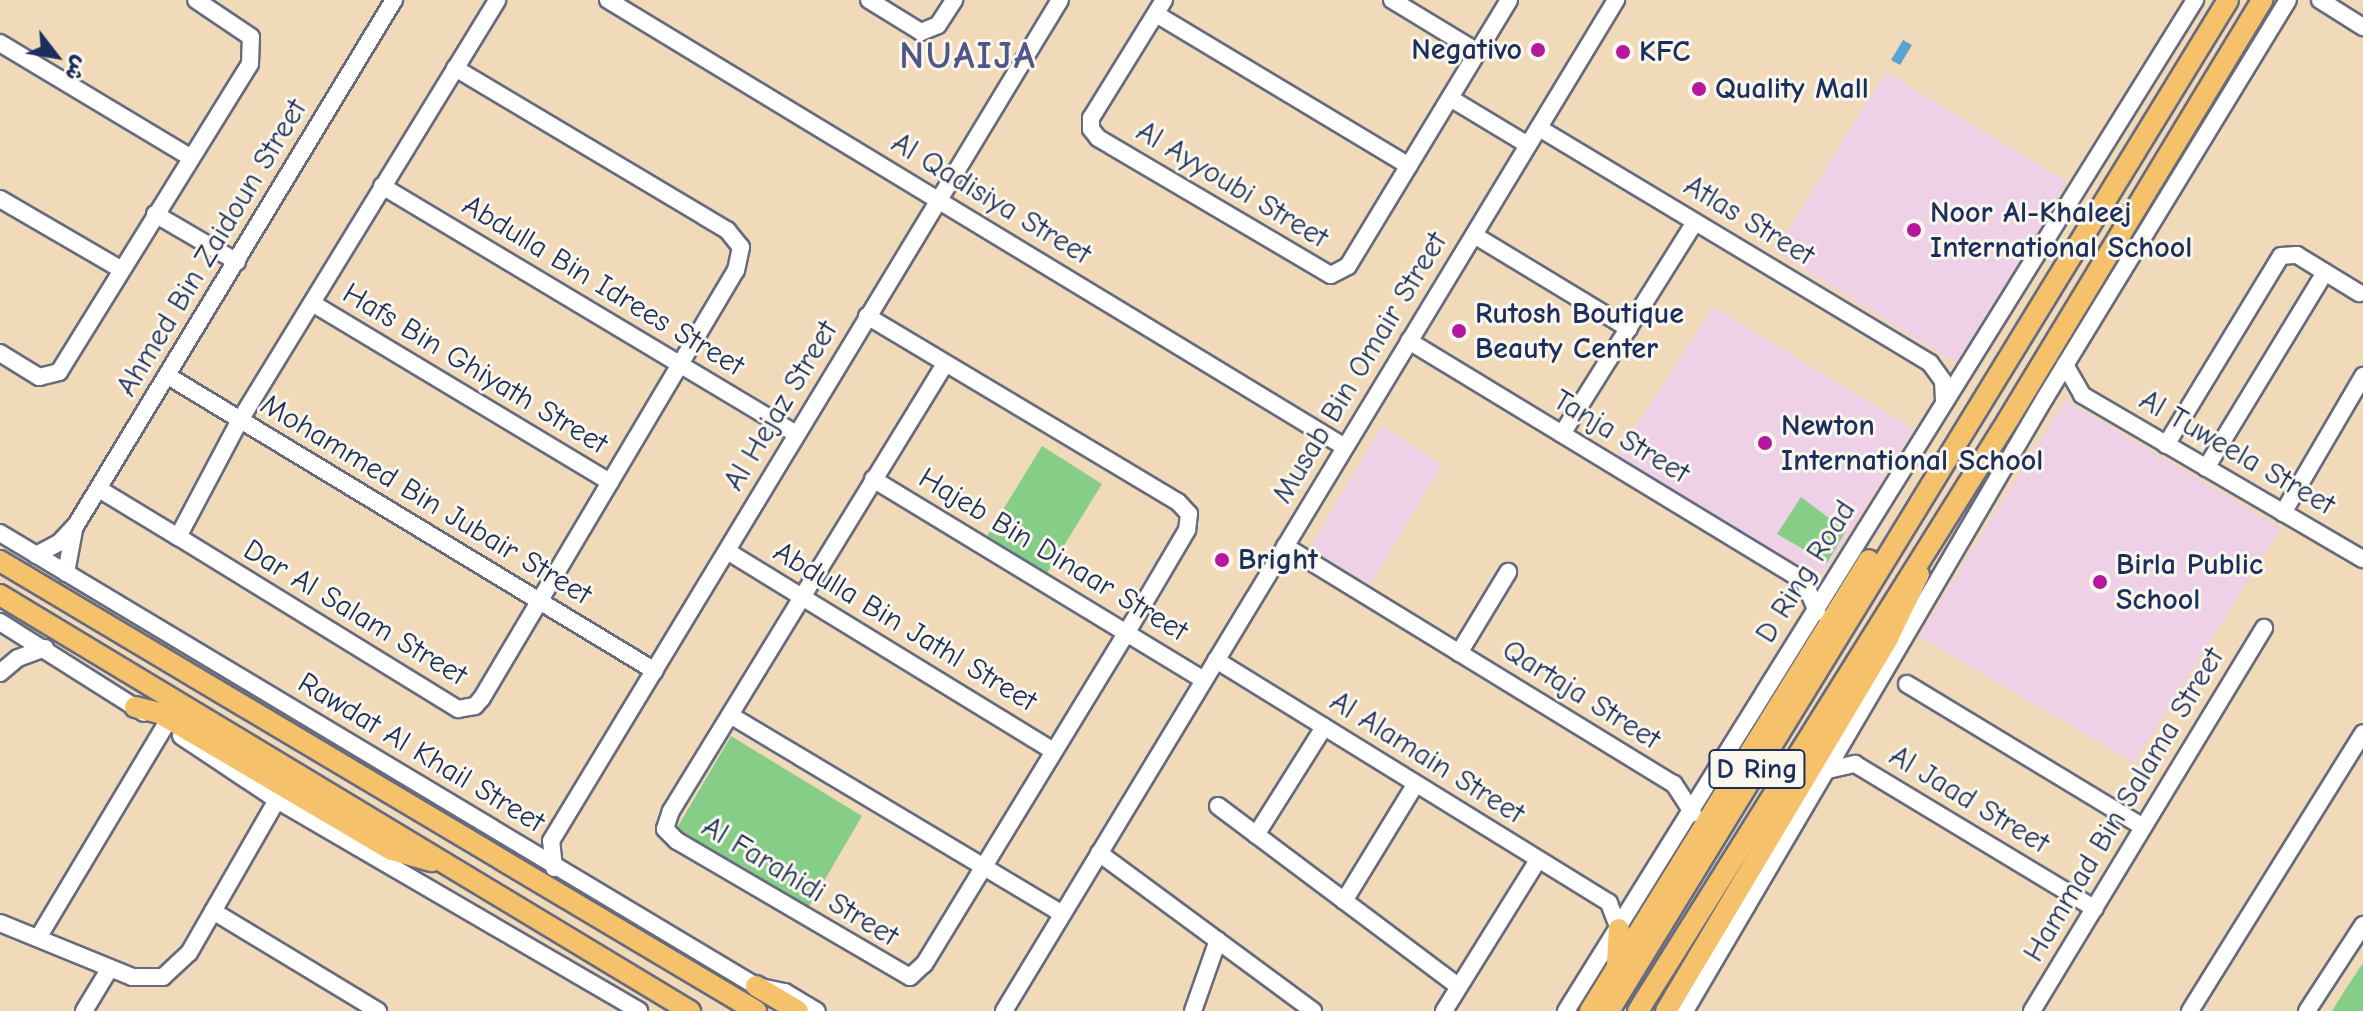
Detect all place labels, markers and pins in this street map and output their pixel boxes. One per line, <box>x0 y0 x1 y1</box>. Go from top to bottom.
place label: Negativo <box>1411 32 1522 68</box>
place label: KFC <box>1639 34 1690 70</box>
marker: Negativo <box>1529 41 1547 59</box>
marker: KFC <box>1614 43 1632 61</box>
place label: Quality Mall <box>1715 71 1869 107</box>
marker: Quality Mall <box>1690 80 1708 98</box>
place label: Noor Al-Khaleej International School <box>1930 195 2192 266</box>
marker: Noor Al-Khaleej International School <box>1905 221 1923 239</box>
place label: Rutosh Boutique Beauty Center <box>1475 296 1684 366</box>
marker: Rutosh Boutique Beauty Center <box>1450 322 1468 340</box>
place label: Newton International School <box>1781 408 2043 478</box>
marker: Newton International School <box>1756 434 1774 452</box>
place label: Bright <box>1238 542 1318 578</box>
place label: Birla Public School <box>2116 547 2263 618</box>
marker: Bright <box>1213 551 1231 569</box>
marker: Birla Public School <box>2091 573 2109 591</box>

